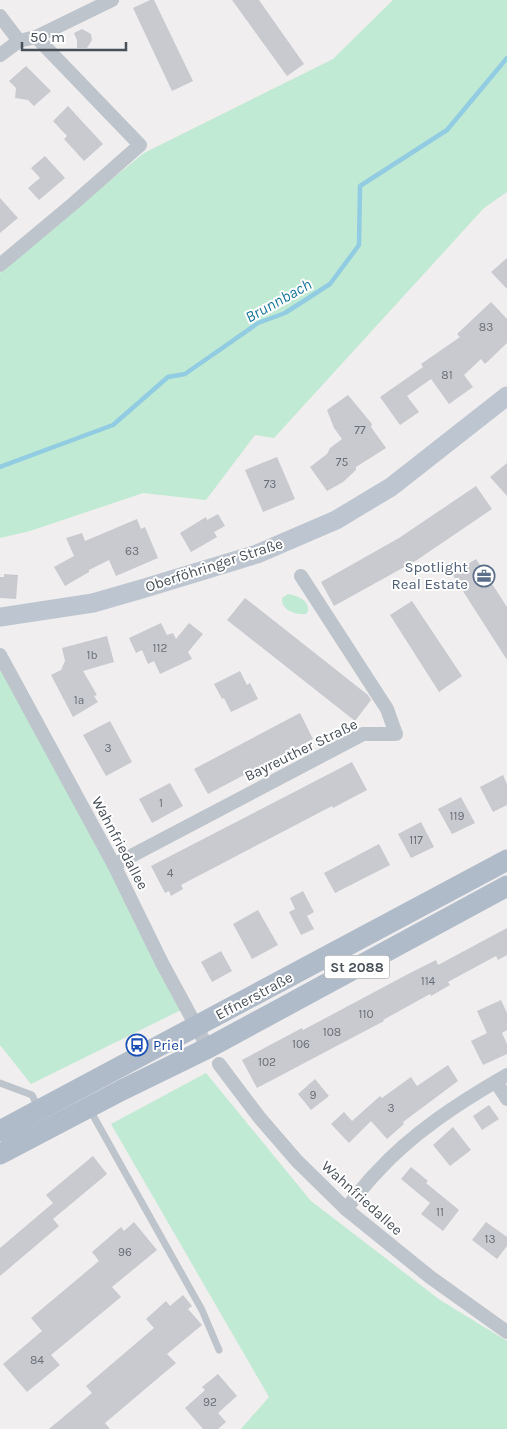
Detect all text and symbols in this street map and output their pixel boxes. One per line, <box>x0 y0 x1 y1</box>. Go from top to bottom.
scale bar <box>22 20 126 52</box>
text: 50 m <box>30 28 65 46</box>
water label: Brunnbach <box>242 274 315 326</box>
house number: 83 <box>479 320 493 334</box>
house number: 81 <box>441 368 453 382</box>
house number: 77 <box>354 423 366 437</box>
house number: 75 <box>336 455 348 469</box>
house number: 73 <box>264 477 276 491</box>
street label: Oberföhringer Straße <box>143 534 285 596</box>
house number: 63 <box>125 544 139 558</box>
place label: Spotlight Real Estate <box>392 558 468 593</box>
office icon: Spotlight Real Estate <box>472 564 496 588</box>
house number: 112 <box>153 641 167 655</box>
house number: 1b <box>86 648 98 662</box>
house number: 1a <box>74 693 84 707</box>
street label: Bayreuther Straße <box>242 715 360 785</box>
house number: 3 <box>104 741 112 755</box>
street label: Wahnfriedallee <box>88 793 152 893</box>
house number: 1 <box>159 796 163 810</box>
house number: 119 <box>450 809 464 823</box>
house number: 117 <box>409 833 423 847</box>
house number: 4 <box>167 866 174 880</box>
road number: St 2088 <box>324 956 390 979</box>
street label: Effnerstraße <box>212 968 296 1024</box>
house number: 114 <box>421 974 436 988</box>
house number: 110 <box>358 1007 374 1021</box>
house number: 108 <box>323 1025 341 1039</box>
bus stop icon: Priel <box>125 1033 149 1057</box>
place label: Priel <box>153 1036 183 1054</box>
house number: 106 <box>292 1037 310 1051</box>
house number: 102 <box>258 1055 276 1069</box>
house number: 9 <box>310 1088 317 1102</box>
house number: 3 <box>387 1101 395 1115</box>
street label: Wahnfriedallee <box>318 1157 406 1239</box>
house number: 11 <box>436 1205 444 1219</box>
house number: 13 <box>484 1232 496 1246</box>
house number: 96 <box>118 1245 132 1259</box>
house number: 84 <box>30 1353 44 1367</box>
house number: 92 <box>203 1395 217 1409</box>

